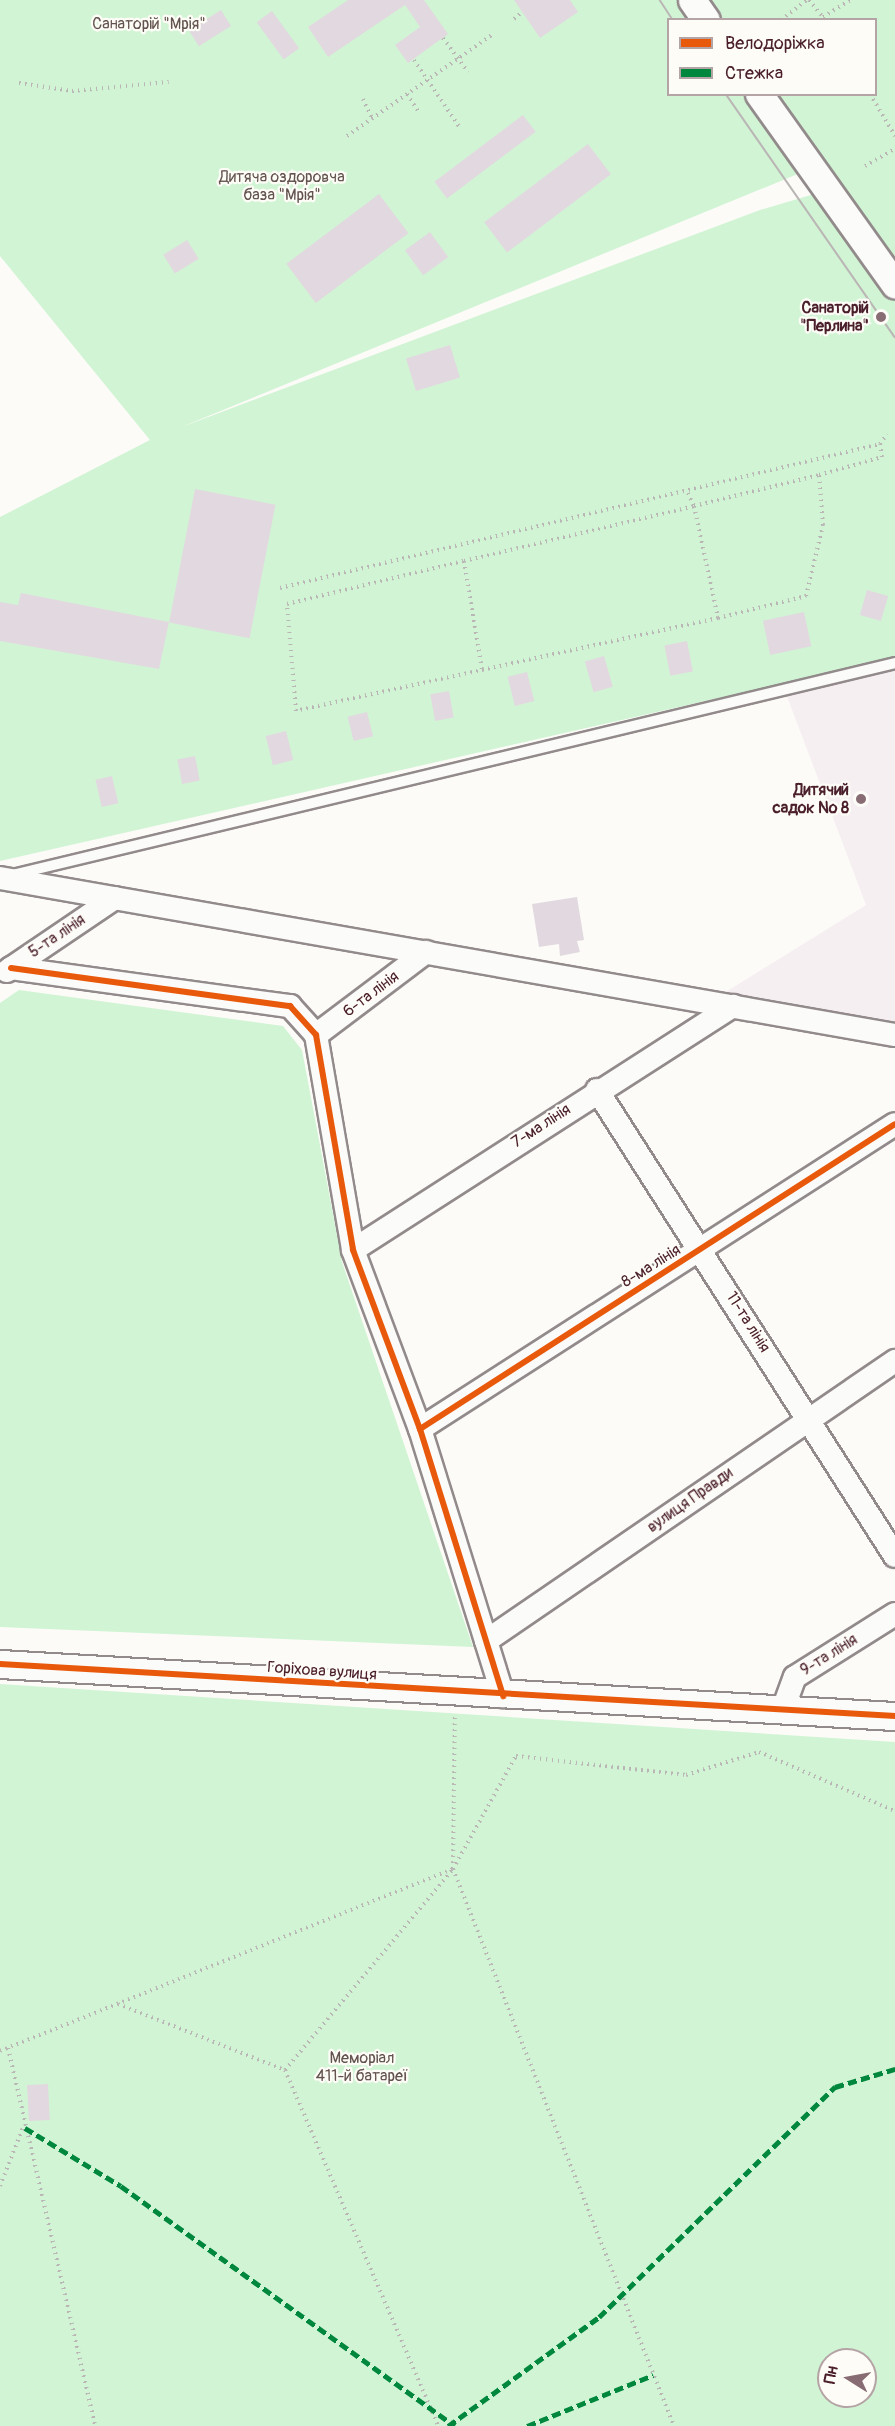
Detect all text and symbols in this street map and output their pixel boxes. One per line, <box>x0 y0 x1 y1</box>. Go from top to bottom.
park label: Санаторій "Мрія" <box>92 14 206 34</box>
legend <box>667 18 877 96</box>
text: Велодоріжка <box>725 32 825 55</box>
text: Стежка <box>725 62 783 85</box>
park label: Дитяча оздоровча база "Мрія" <box>219 167 345 205</box>
place label: Санаторій "Перлина" <box>800 298 869 336</box>
marker: Санаторій "Перлина" <box>874 310 888 324</box>
place label: Дитячий садок № 8 <box>773 780 849 818</box>
marker: Дитячий садок № 8 <box>854 792 868 806</box>
street label: 5-та лінія <box>25 910 89 962</box>
street label: 6-та лінія <box>339 967 403 1021</box>
street label: 7-ма лінія <box>508 1100 574 1152</box>
street label: 8-ма лінія <box>618 1240 684 1292</box>
street label: 11-та лінія <box>722 1288 774 1356</box>
street label: вулиця Правди <box>643 1463 737 1537</box>
street label: 9-та лінія <box>797 1630 861 1680</box>
street label: Горіхова вулиця <box>267 1658 377 1684</box>
park label: Меморіал 411-й батареї <box>316 2048 408 2086</box>
north arrow <box>817 2348 877 2408</box>
text: Пн <box>820 2364 843 2385</box>

